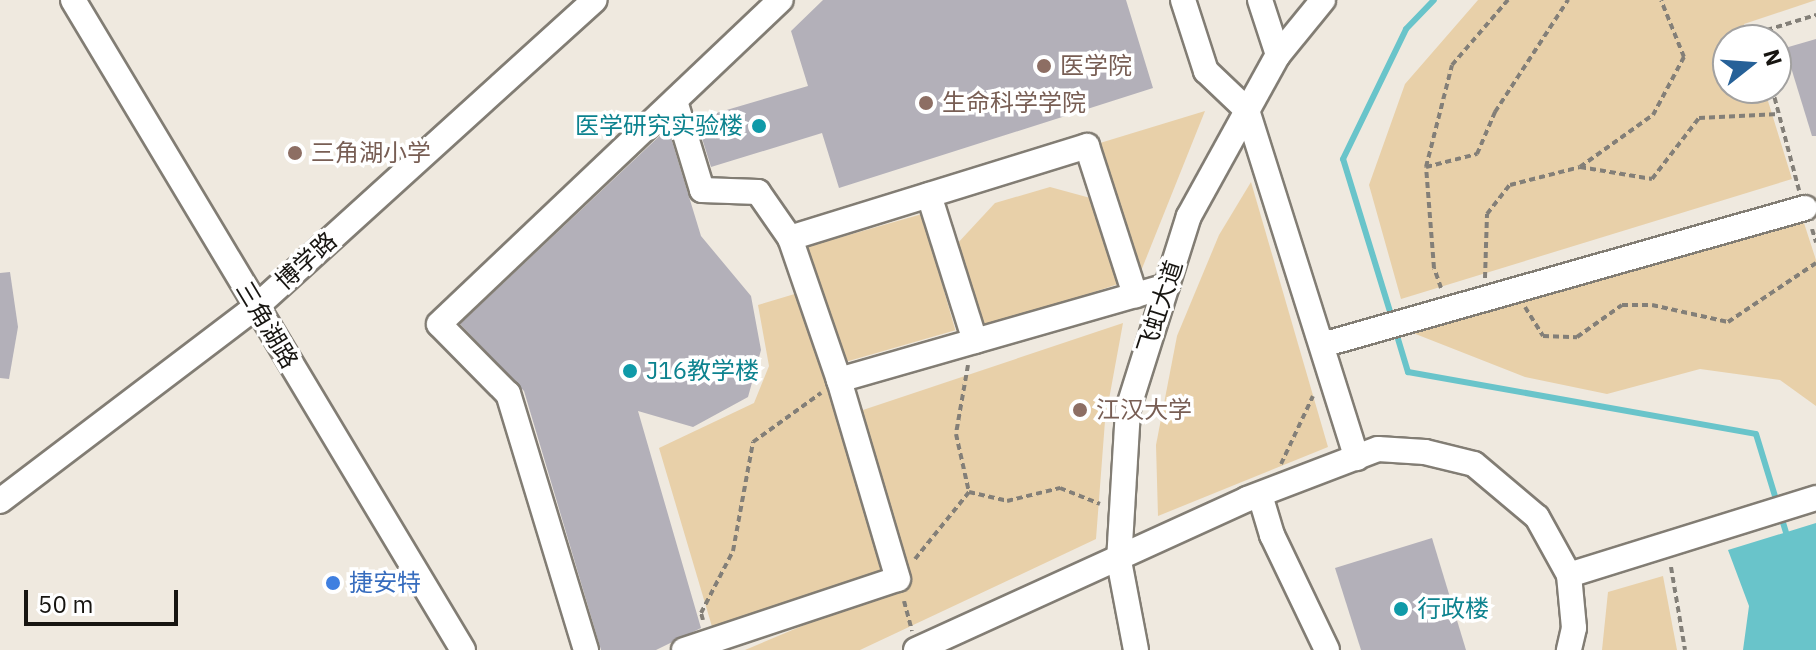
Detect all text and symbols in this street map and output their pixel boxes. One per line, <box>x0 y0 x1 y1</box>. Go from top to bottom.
north arrow <box>1712 24 1792 104</box>
text: N <box>1757 46 1790 69</box>
place label: 医学院 <box>1060 52 1132 80</box>
marker: 医学院 <box>1035 57 1053 75</box>
place label: 生命科学学院 <box>942 89 1086 117</box>
marker: 生命科学学院 <box>917 94 935 112</box>
place label: 医学研究实验楼 <box>575 112 743 140</box>
marker: 医学研究实验楼 <box>750 117 768 135</box>
place label: 三角湖小学 <box>311 139 431 167</box>
marker: 三角湖小学 <box>286 144 304 162</box>
street label: 博学路 <box>270 226 342 296</box>
street label: 飞虹大道 <box>1131 257 1189 357</box>
street label: 三角湖路 <box>230 276 304 374</box>
place label: J16教学楼 <box>646 357 759 385</box>
marker: J16教学楼 <box>621 362 639 380</box>
place label: 江汉大学 <box>1096 396 1192 424</box>
marker: 江汉大学 <box>1071 401 1089 419</box>
place label: 捷安特 <box>349 569 421 597</box>
scale bar <box>28 574 182 624</box>
marker: 捷安特 <box>324 574 342 592</box>
text: 50 m <box>38 588 93 620</box>
place label: 行政楼 <box>1417 595 1489 623</box>
marker: 行政楼 <box>1392 600 1410 618</box>

